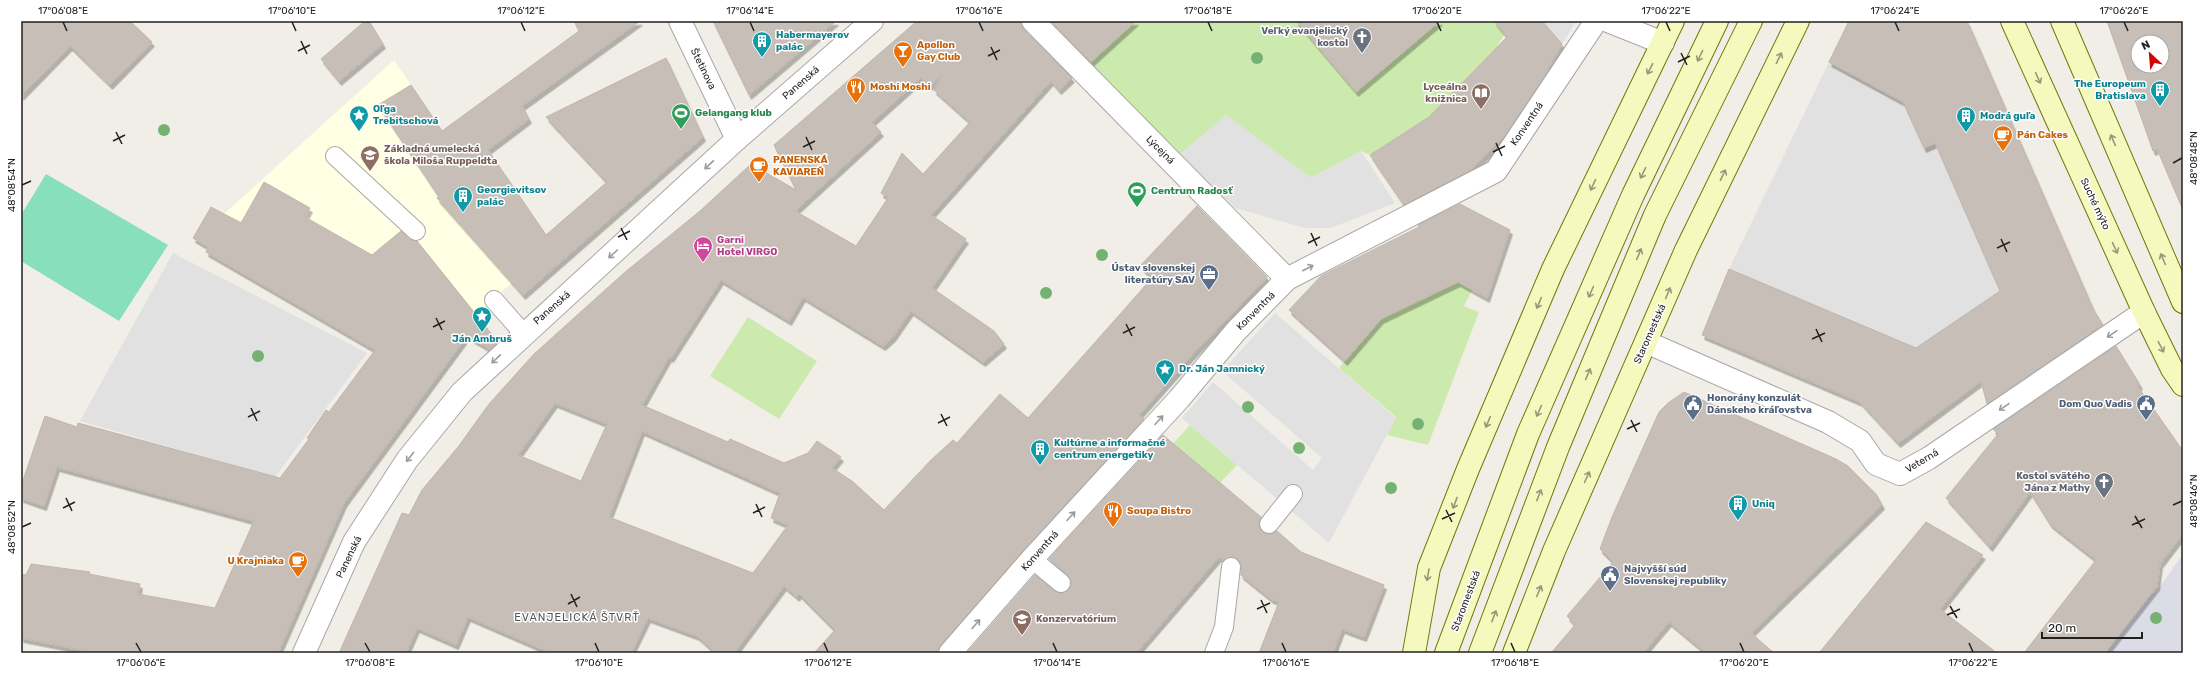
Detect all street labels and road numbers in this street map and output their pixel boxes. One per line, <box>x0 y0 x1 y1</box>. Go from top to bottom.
street label: Štetinova <box>688 46 718 92</box>
street label: Panenská <box>780 64 822 102</box>
street label: Konventná <box>1508 100 1546 148</box>
street label: Lýcejná <box>1143 133 1177 167</box>
street label: Suché mýto <box>2078 176 2112 232</box>
street label: Panenská <box>531 289 573 327</box>
street label: Konventná <box>1234 289 1278 333</box>
street label: Staromestská <box>1631 302 1669 366</box>
street label: Veterná <box>1903 446 1941 476</box>
street label: Konventná <box>1019 528 1061 574</box>
street label: Panenská <box>334 534 364 580</box>
street label: Staromestská <box>1449 569 1483 633</box>

